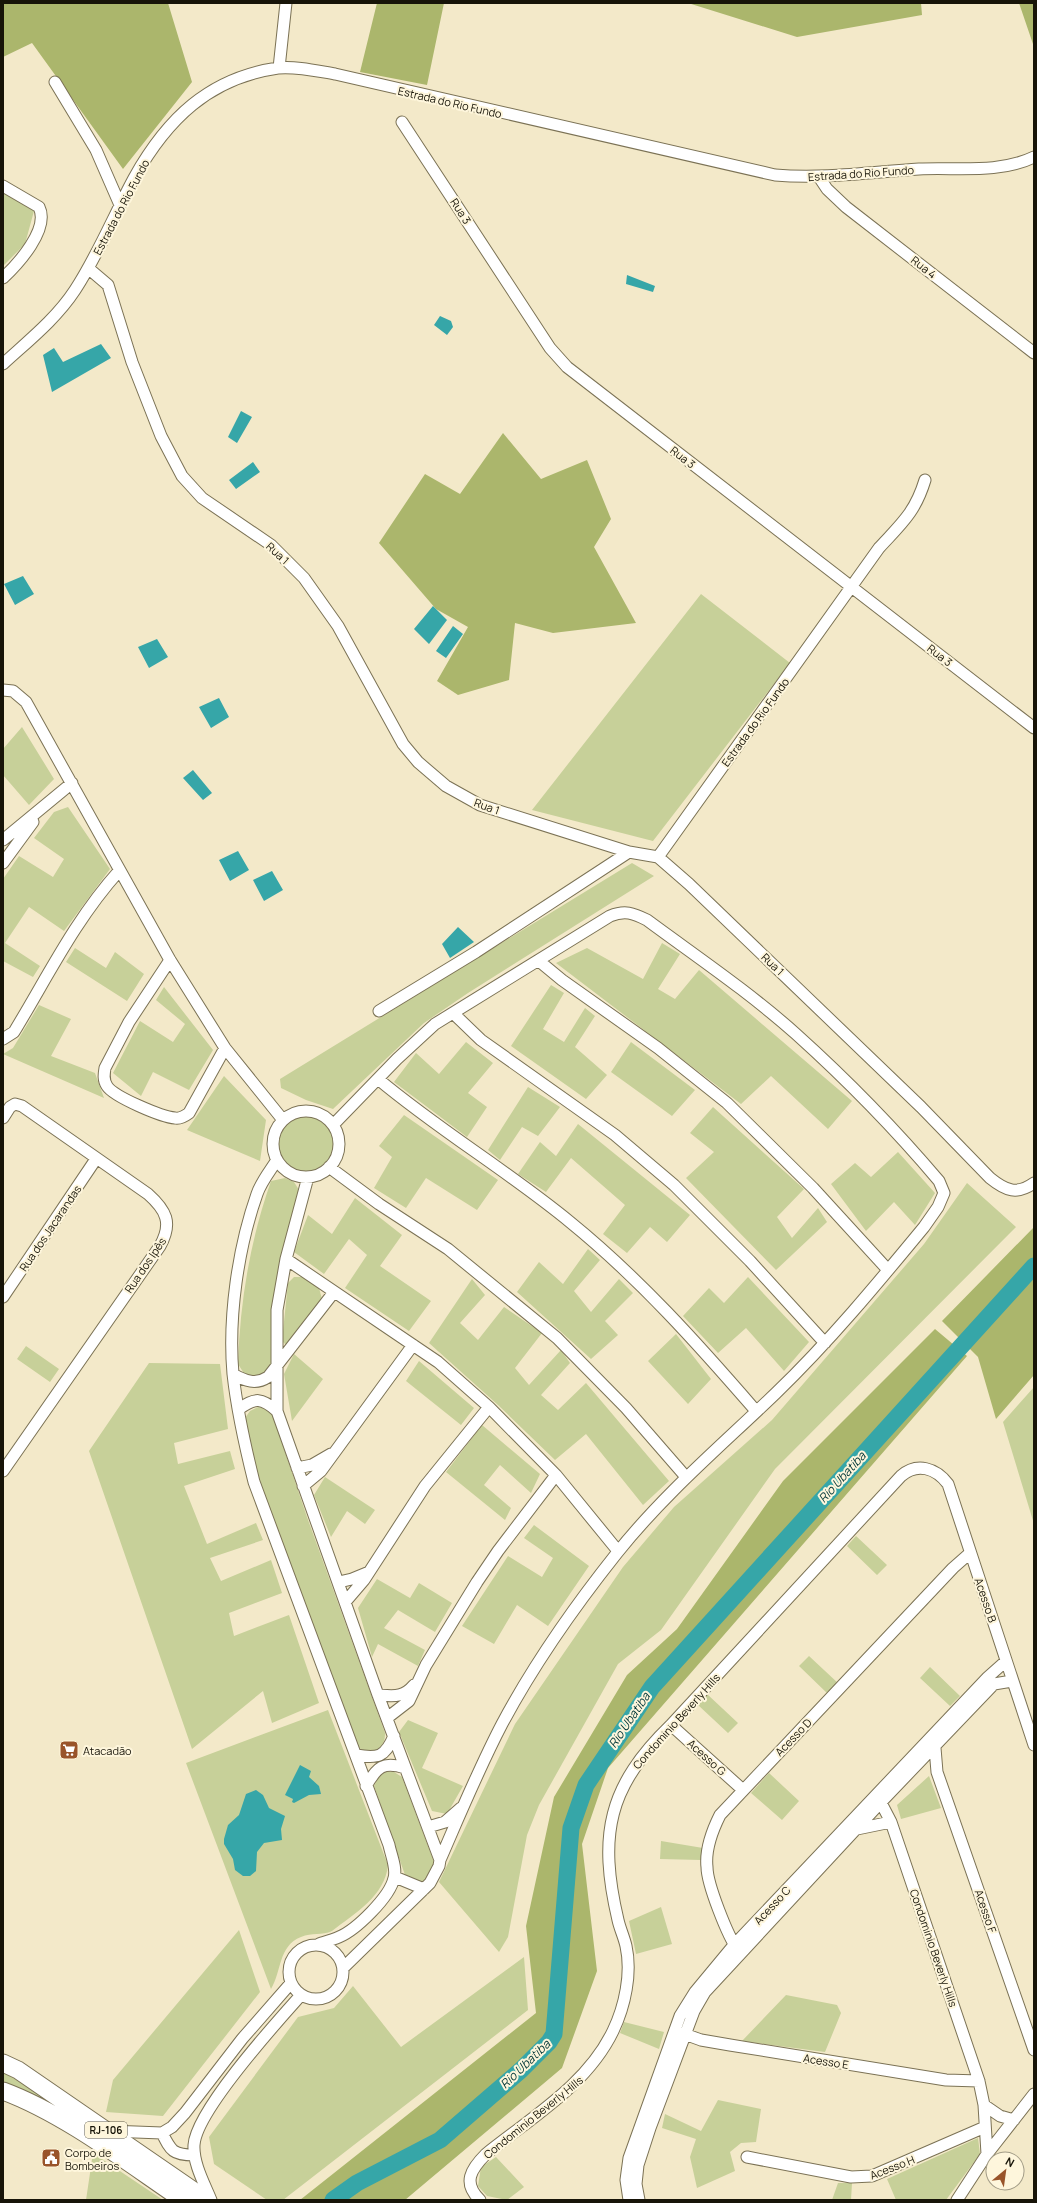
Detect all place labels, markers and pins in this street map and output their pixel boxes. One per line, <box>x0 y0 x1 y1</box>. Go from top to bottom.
supermarket icon: Atacadão <box>58 1739 80 1761</box>
place label: Atacadão <box>83 1743 132 1758</box>
place label: Corpo de Bombeiros <box>65 2145 119 2173</box>
public building icon: Corpo de Bombeiros <box>40 2147 62 2169</box>

